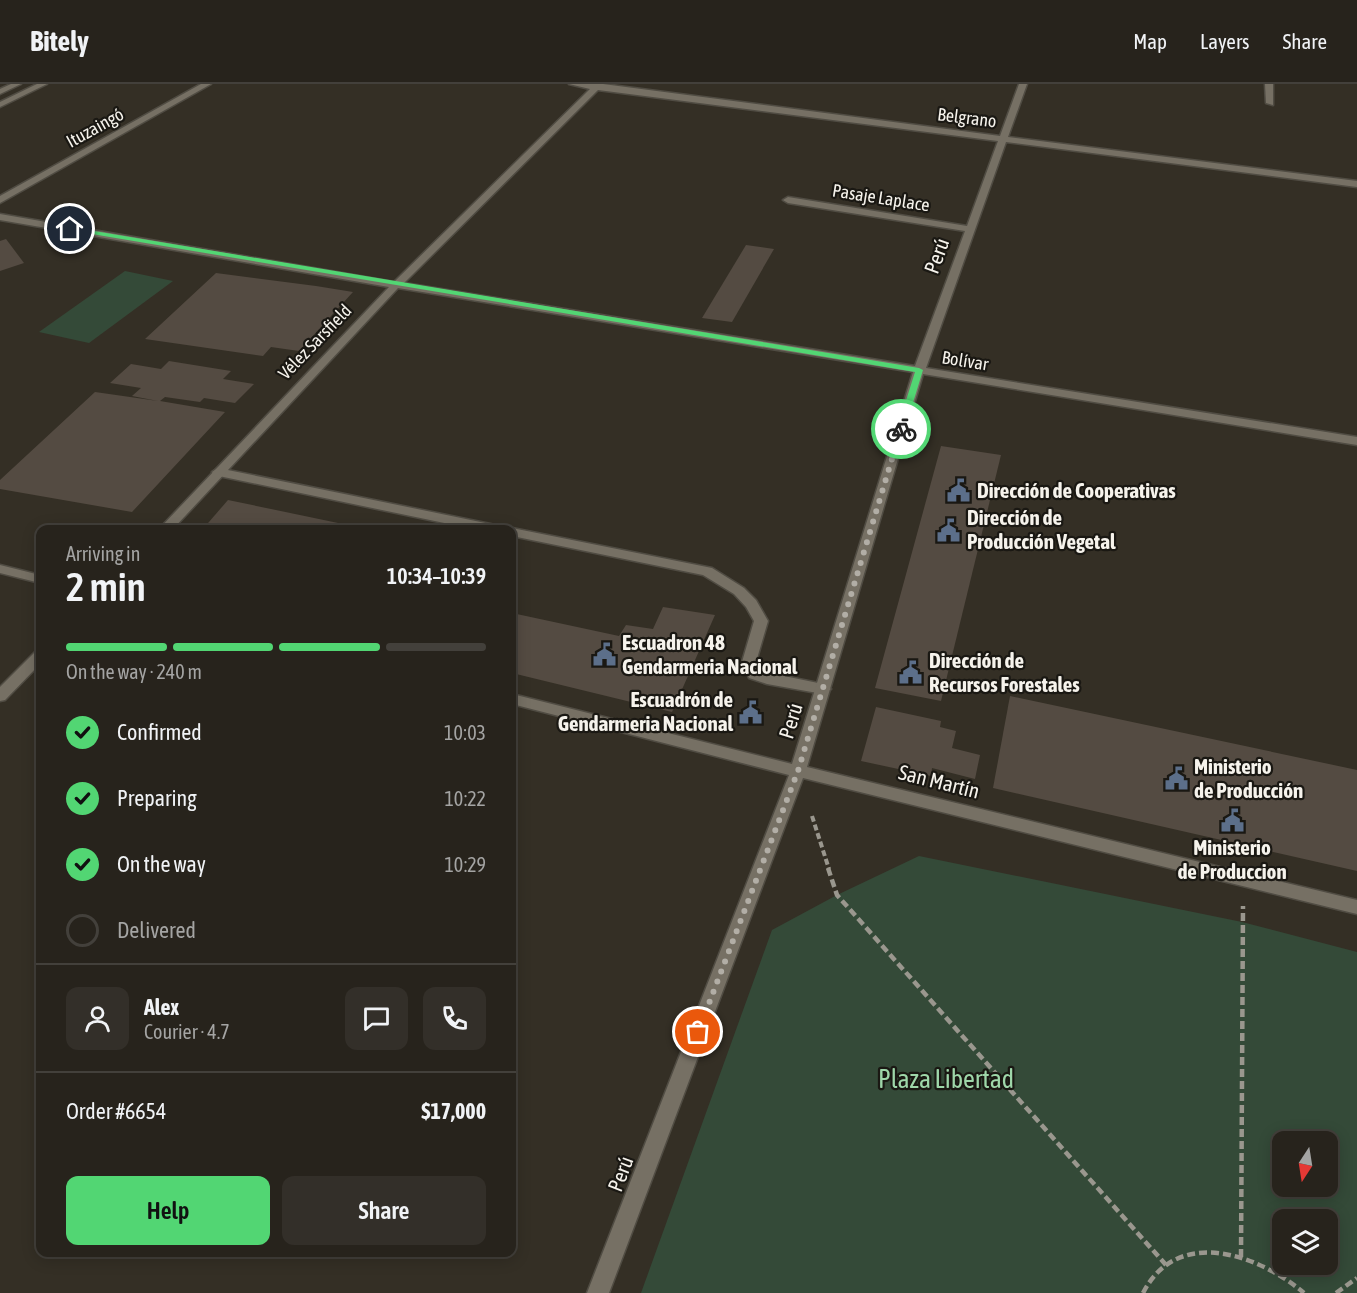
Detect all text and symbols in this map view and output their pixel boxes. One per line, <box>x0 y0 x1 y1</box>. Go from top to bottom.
text: Bitely <box>30 25 89 57</box>
text: Map <box>1133 29 1167 53</box>
text: Layers <box>1200 29 1250 53</box>
text: Share <box>1283 29 1327 53</box>
street label: Ituzaingó <box>63 103 127 152</box>
street label: Belgrano <box>936 103 998 132</box>
street label: Pasaje Laplace <box>831 179 931 216</box>
pin <box>44 203 95 254</box>
icon: home <box>53 212 86 245</box>
street label: Perú <box>919 235 953 277</box>
street label: Vélez Sarsfield <box>274 300 356 384</box>
street label: Bolívar <box>940 346 991 375</box>
courier <box>871 399 931 459</box>
icon: bike <box>885 413 918 446</box>
public building icon: Dirección de Cooperativas <box>946 478 972 504</box>
place label: Dirección de Cooperativas <box>977 478 1176 502</box>
place label: Dirección de Producción Vegetal <box>967 505 1116 553</box>
public building icon: Dirección de Producción Vegetal <box>936 517 962 543</box>
text: Arriving in <box>66 542 140 565</box>
text: 10:34–10:39 <box>387 563 486 589</box>
text: 2 min <box>66 565 146 609</box>
place label: Escuadron 48 Gendarmeria Nacional <box>622 630 798 678</box>
public building icon: Escuadron 48 Gendarmeria Nacional <box>591 642 617 668</box>
place label: Dirección de Recursos Forestales <box>929 648 1080 696</box>
text: On the way · 240 m <box>66 660 202 683</box>
public building icon: Dirección de Recursos Forestales <box>898 660 924 686</box>
place label: Escuadrón de Gendarmeria Nacional <box>558 687 733 735</box>
public building icon: Escuadrón de Gendarmeria Nacional <box>738 699 764 725</box>
street label: Perú <box>773 700 807 741</box>
icon: check <box>66 716 99 749</box>
text: Confirmed <box>117 719 202 745</box>
text: 10:03 <box>444 721 486 744</box>
place label: Ministerio de Producción <box>1194 754 1303 802</box>
street label: San Martín <box>896 759 982 803</box>
public building icon: Ministerio de Producción <box>1163 766 1189 792</box>
icon: check <box>66 782 99 815</box>
text: Preparing <box>117 785 197 811</box>
text: 10:22 <box>444 787 486 810</box>
public building icon: Ministerio de Produccion <box>1219 807 1245 833</box>
place label: Ministerio de Produccion <box>1177 835 1287 883</box>
icon: check <box>66 848 99 881</box>
text: On the way <box>117 851 206 877</box>
text: 10:29 <box>444 853 486 876</box>
text: Delivered <box>117 917 196 943</box>
button: person <box>66 987 129 1050</box>
button: chat <box>345 987 408 1050</box>
button: phone <box>423 987 486 1050</box>
text: Alex <box>144 994 179 1020</box>
pin <box>672 1006 723 1057</box>
icon: bag <box>681 1015 714 1048</box>
text: Courier · 4.7 <box>144 1020 230 1043</box>
park label: Plaza Libertad <box>878 1064 1014 1094</box>
text: Order #6654 <box>66 1098 166 1124</box>
text: $17,000 <box>421 1098 486 1124</box>
north arrow <box>1272 1131 1338 1197</box>
map controls <box>1272 1131 1338 1275</box>
street label: Perú <box>602 1153 638 1195</box>
button: Help <box>66 1176 270 1245</box>
button: Share <box>282 1176 486 1245</box>
button: layers <box>1272 1209 1338 1275</box>

